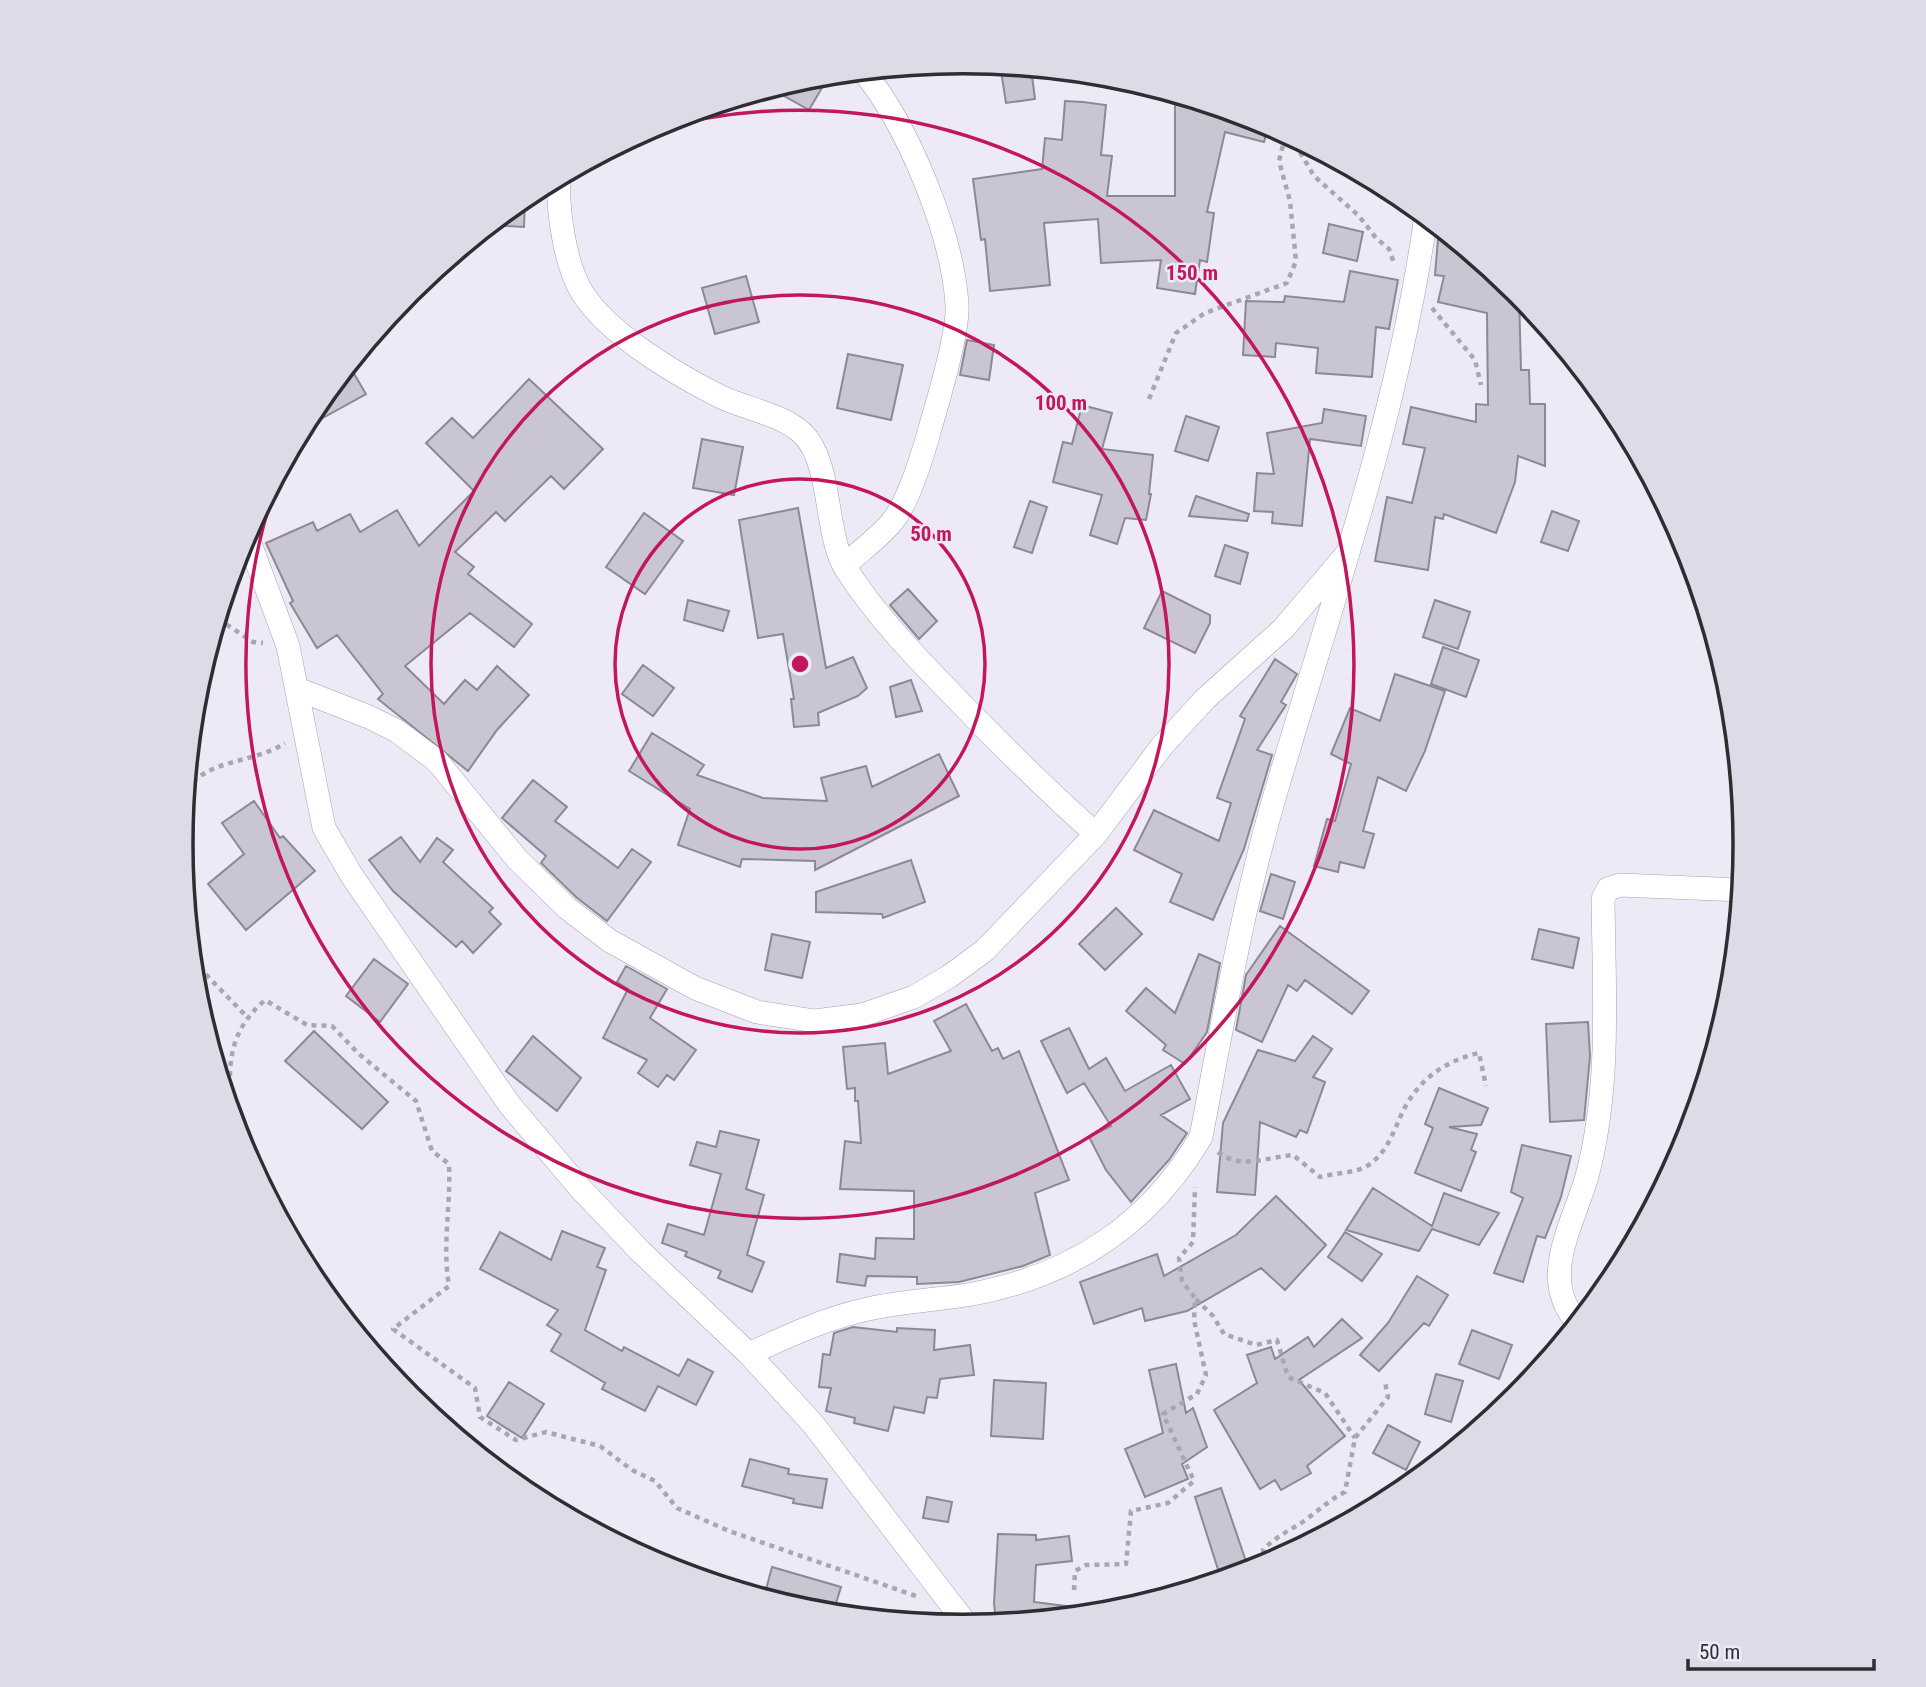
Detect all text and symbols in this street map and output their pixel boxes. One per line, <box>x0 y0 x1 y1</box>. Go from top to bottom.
text: 150 m <box>1166 261 1218 285</box>
text: 100 m <box>1035 391 1087 415</box>
text: 50 m <box>910 522 952 546</box>
centre of rings <box>788 652 812 676</box>
scale bar <box>1688 1628 1874 1672</box>
text: 50 m <box>1699 1640 1740 1664</box>

